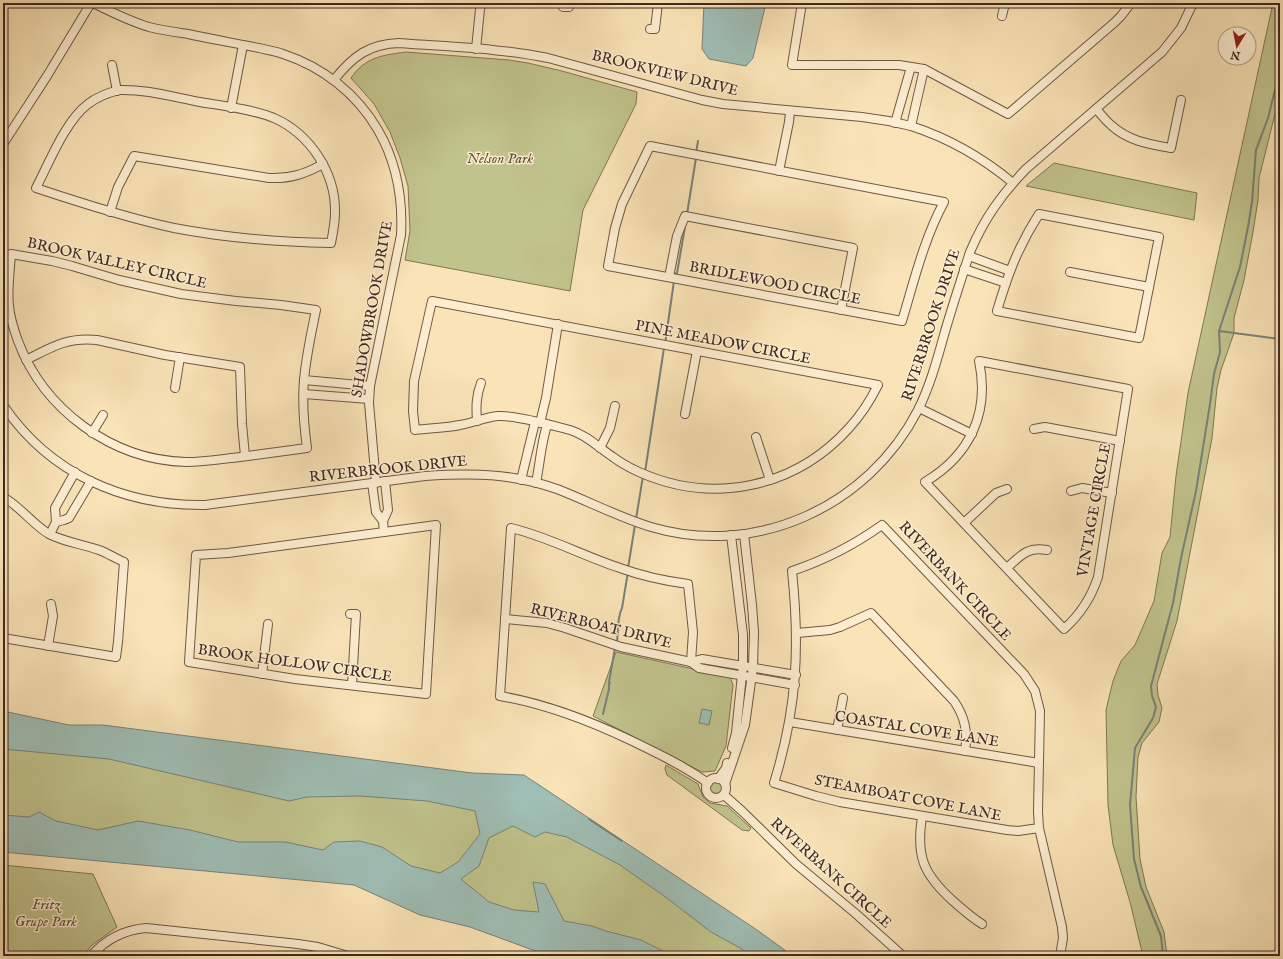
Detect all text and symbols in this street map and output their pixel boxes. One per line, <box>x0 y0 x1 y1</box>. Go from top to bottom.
north arrow <box>1217 26 1257 66</box>
street label: BROOKVIEW DRIVE <box>590 46 740 100</box>
text: N <box>1229 47 1242 63</box>
park label: Nelson Park <box>467 149 533 168</box>
street label: SHADOWBROOK DRIVE <box>347 219 397 399</box>
street label: BROOK VALLEY CIRCLE <box>25 233 209 293</box>
street label: RIVERBROOK DRIVE <box>897 246 965 404</box>
street label: BRIDLEWOOD CIRCLE <box>687 257 863 309</box>
street label: PINE MEADOW CIRCLE <box>634 316 812 368</box>
street label: VINTAGE CIRCLE <box>1073 442 1115 579</box>
street label: RIVERBROOK DRIVE <box>308 451 468 487</box>
street label: RIVERBANK CIRCLE <box>895 517 1015 645</box>
street label: RIVERBOAT DRIVE <box>528 599 674 653</box>
street label: BROOK HOLLOW CIRCLE <box>197 640 393 686</box>
street label: COASTAL COVE LANE <box>834 707 1000 751</box>
street label: STEAMBOAT COVE LANE <box>813 771 1003 825</box>
street label: RIVERBANK CIRCLE <box>766 814 896 932</box>
park label: Fritz Grupe Park <box>15 895 77 931</box>

